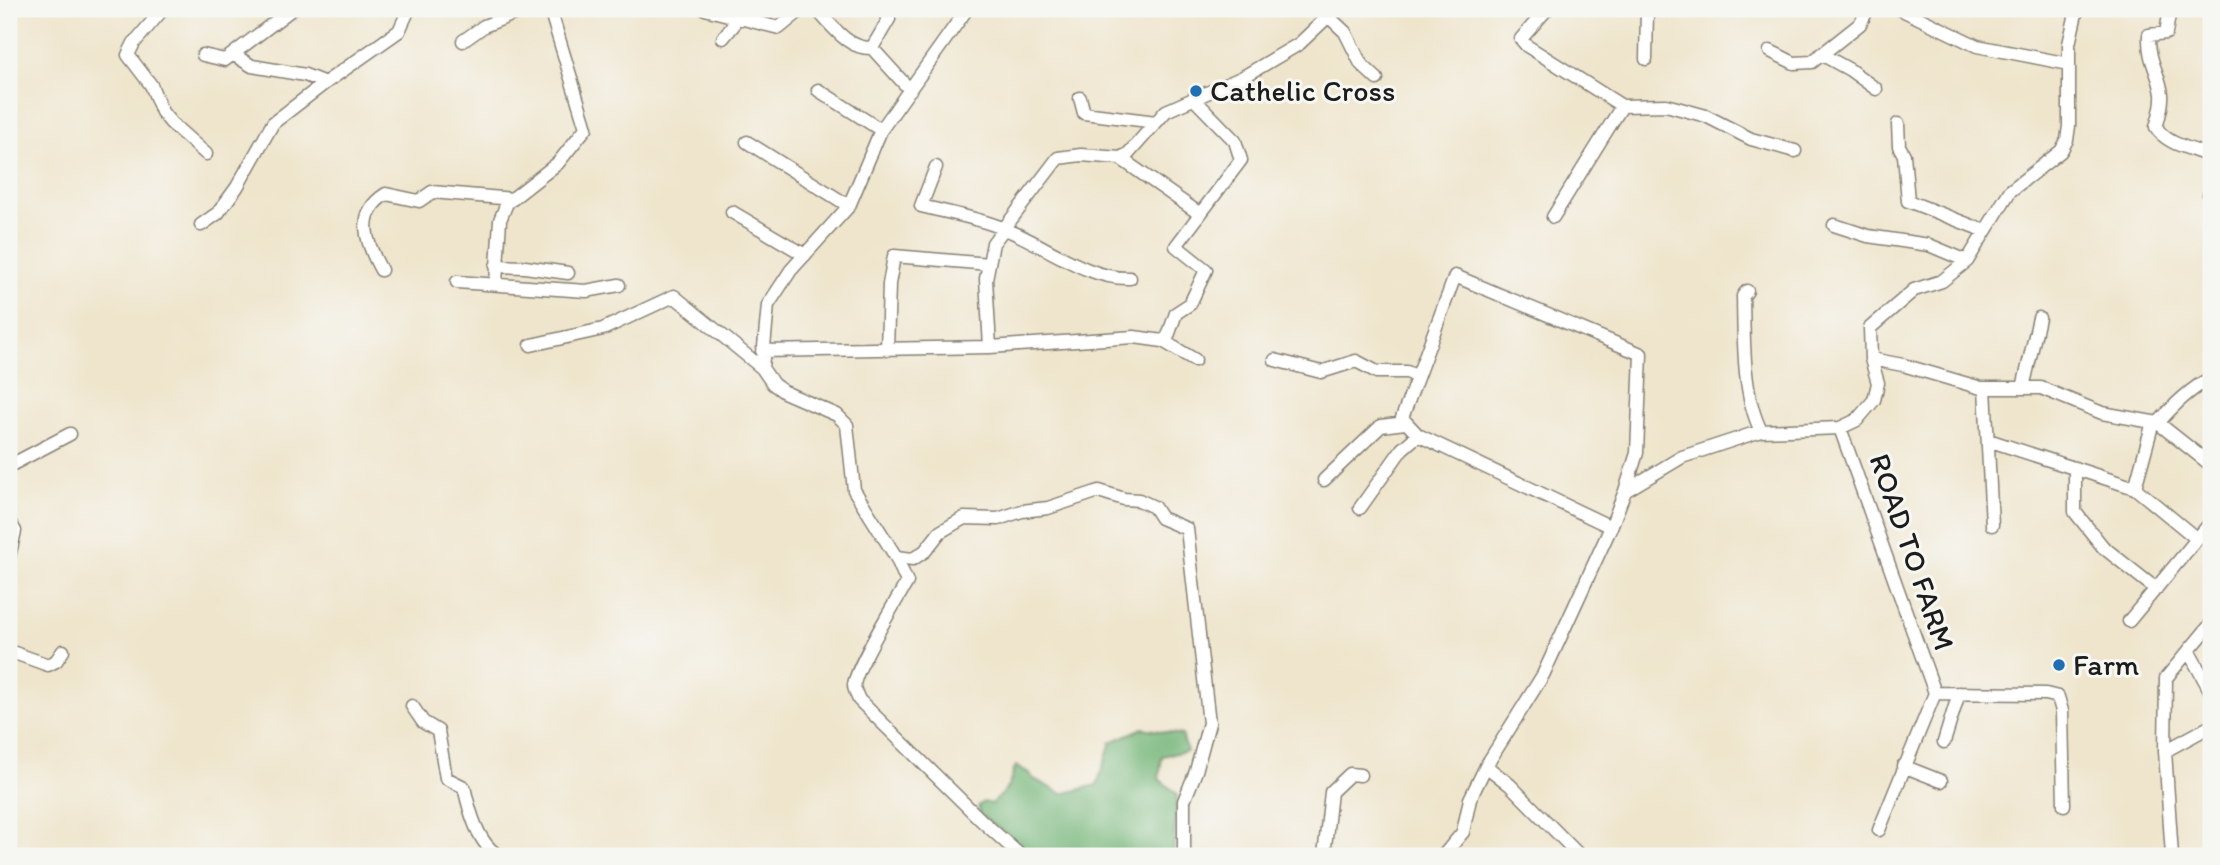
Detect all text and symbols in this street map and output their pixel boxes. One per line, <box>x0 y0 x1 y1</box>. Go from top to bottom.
place label: Cathelic Cross <box>1210 72 1395 109</box>
marker: Cathelic Cross <box>1188 83 1204 99</box>
street label: ROAD TO FARM <box>1861 449 1963 655</box>
place label: Farm <box>2073 646 2139 683</box>
marker: Farm <box>2051 657 2067 673</box>

